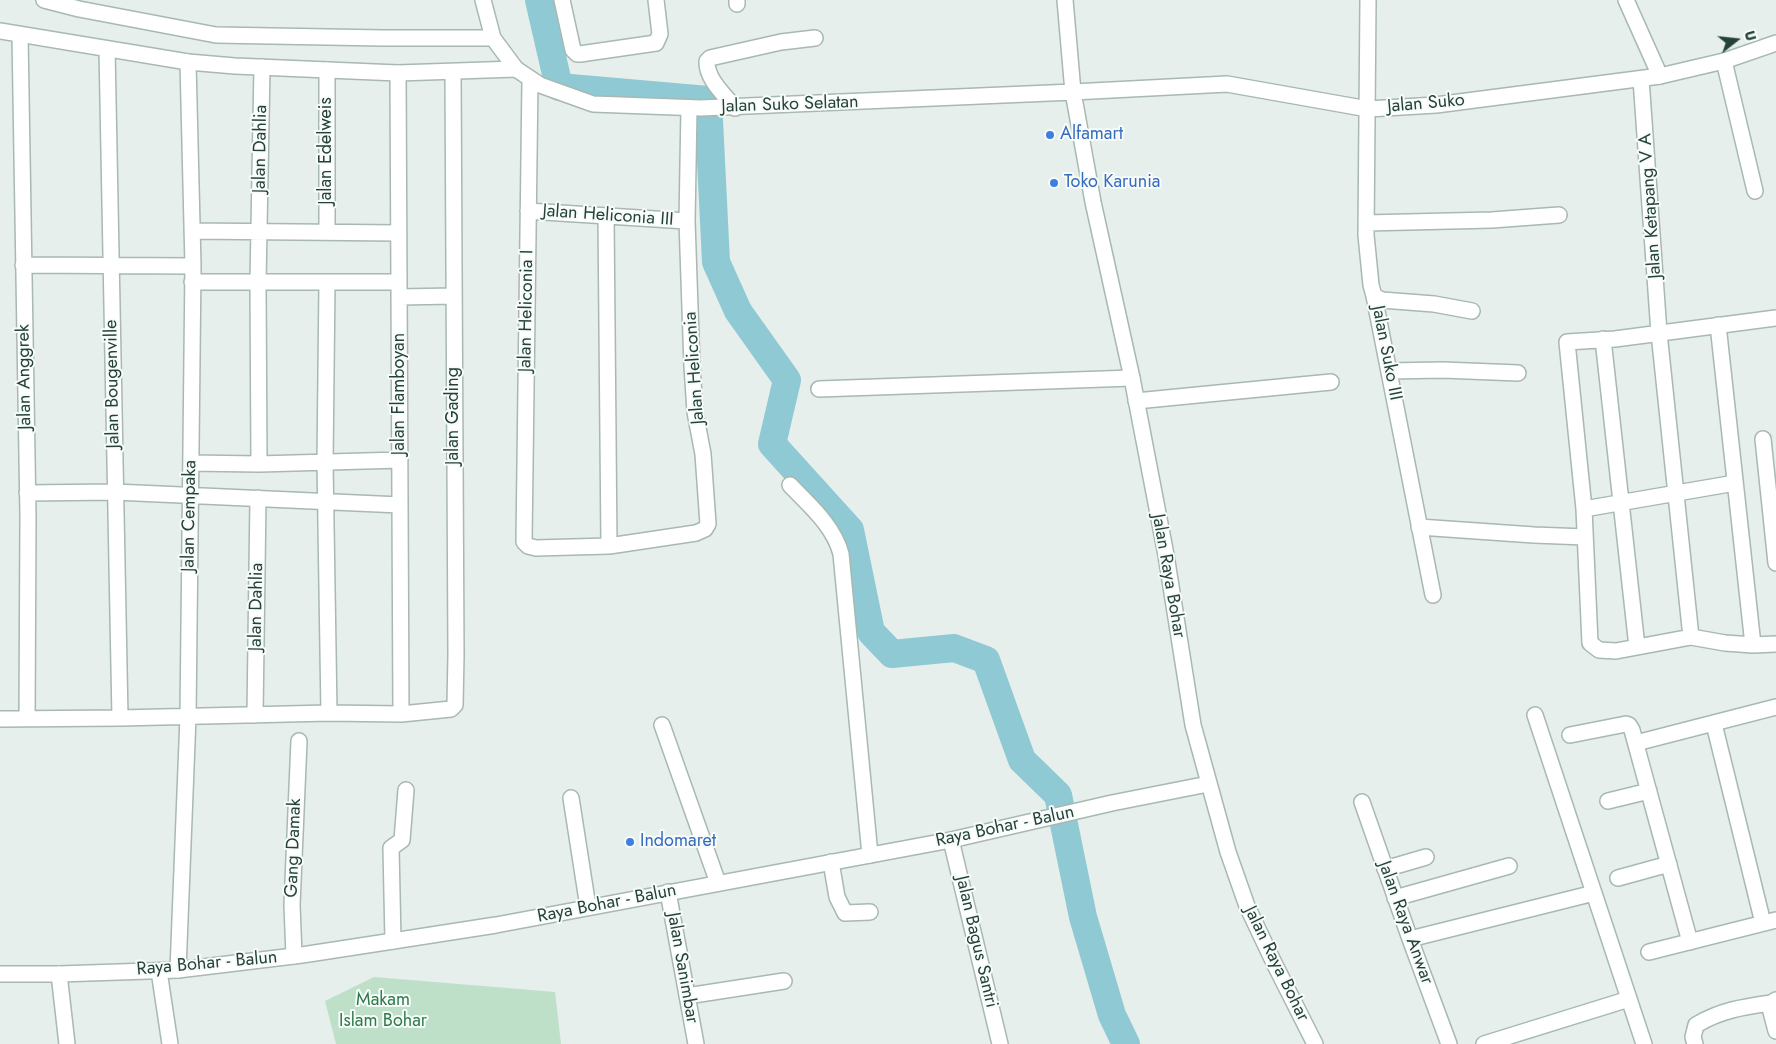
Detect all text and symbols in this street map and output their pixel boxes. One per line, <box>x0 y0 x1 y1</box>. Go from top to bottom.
north arrow <box>1711 15 1761 65</box>
text: U <box>1739 28 1761 43</box>
street label: Jalan Suko <box>1386 90 1466 118</box>
street label: Jalan Suko Selatan <box>721 92 859 118</box>
street label: Jalan Edelweis <box>316 97 338 205</box>
street label: Jalan Dahlia <box>249 105 273 193</box>
place label: Alfamart <box>1060 124 1123 146</box>
marker: Alfamart <box>1044 129 1056 141</box>
street label: Jalan Ketapang V A <box>1635 133 1667 279</box>
place label: Toko Karunia <box>1064 172 1161 194</box>
marker: Toko Karunia <box>1048 177 1060 189</box>
street label: Jalan Heliconia III <box>542 201 674 231</box>
street label: Jalan Heliconia I <box>515 250 539 372</box>
street label: Jalan Suko III <box>1366 304 1406 402</box>
street label: Jalan Heliconia <box>680 311 710 425</box>
street label: Jalan Bougenville <box>101 319 125 449</box>
street label: Jalan Anggrek <box>13 324 37 430</box>
street label: Jalan Flamboyan <box>389 333 411 455</box>
street label: Jalan Gading <box>443 367 465 465</box>
street label: Jalan Cempaka <box>178 460 202 572</box>
street label: Jalan Raya Bohar <box>1146 512 1190 640</box>
street label: Jalan Dahlia <box>245 563 269 651</box>
street label: Gang Damak <box>281 798 307 898</box>
street label: Raya Bohar - Balun <box>934 802 1076 852</box>
place label: Indomaret <box>640 831 716 853</box>
marker: Indomaret <box>624 836 636 848</box>
street label: Jalan Raya Anwar <box>1373 858 1437 988</box>
street label: Jalan Bagus Santri <box>950 874 1002 1010</box>
street label: Raya Bohar - Balun <box>536 880 678 928</box>
street label: Jalan Raya Bohar <box>1239 903 1313 1025</box>
street label: Jalan Sanimbar <box>662 911 702 1025</box>
street label: Raya Bohar - Balun <box>136 947 278 981</box>
park label: Makam Islam Bohar <box>339 990 427 1032</box>

